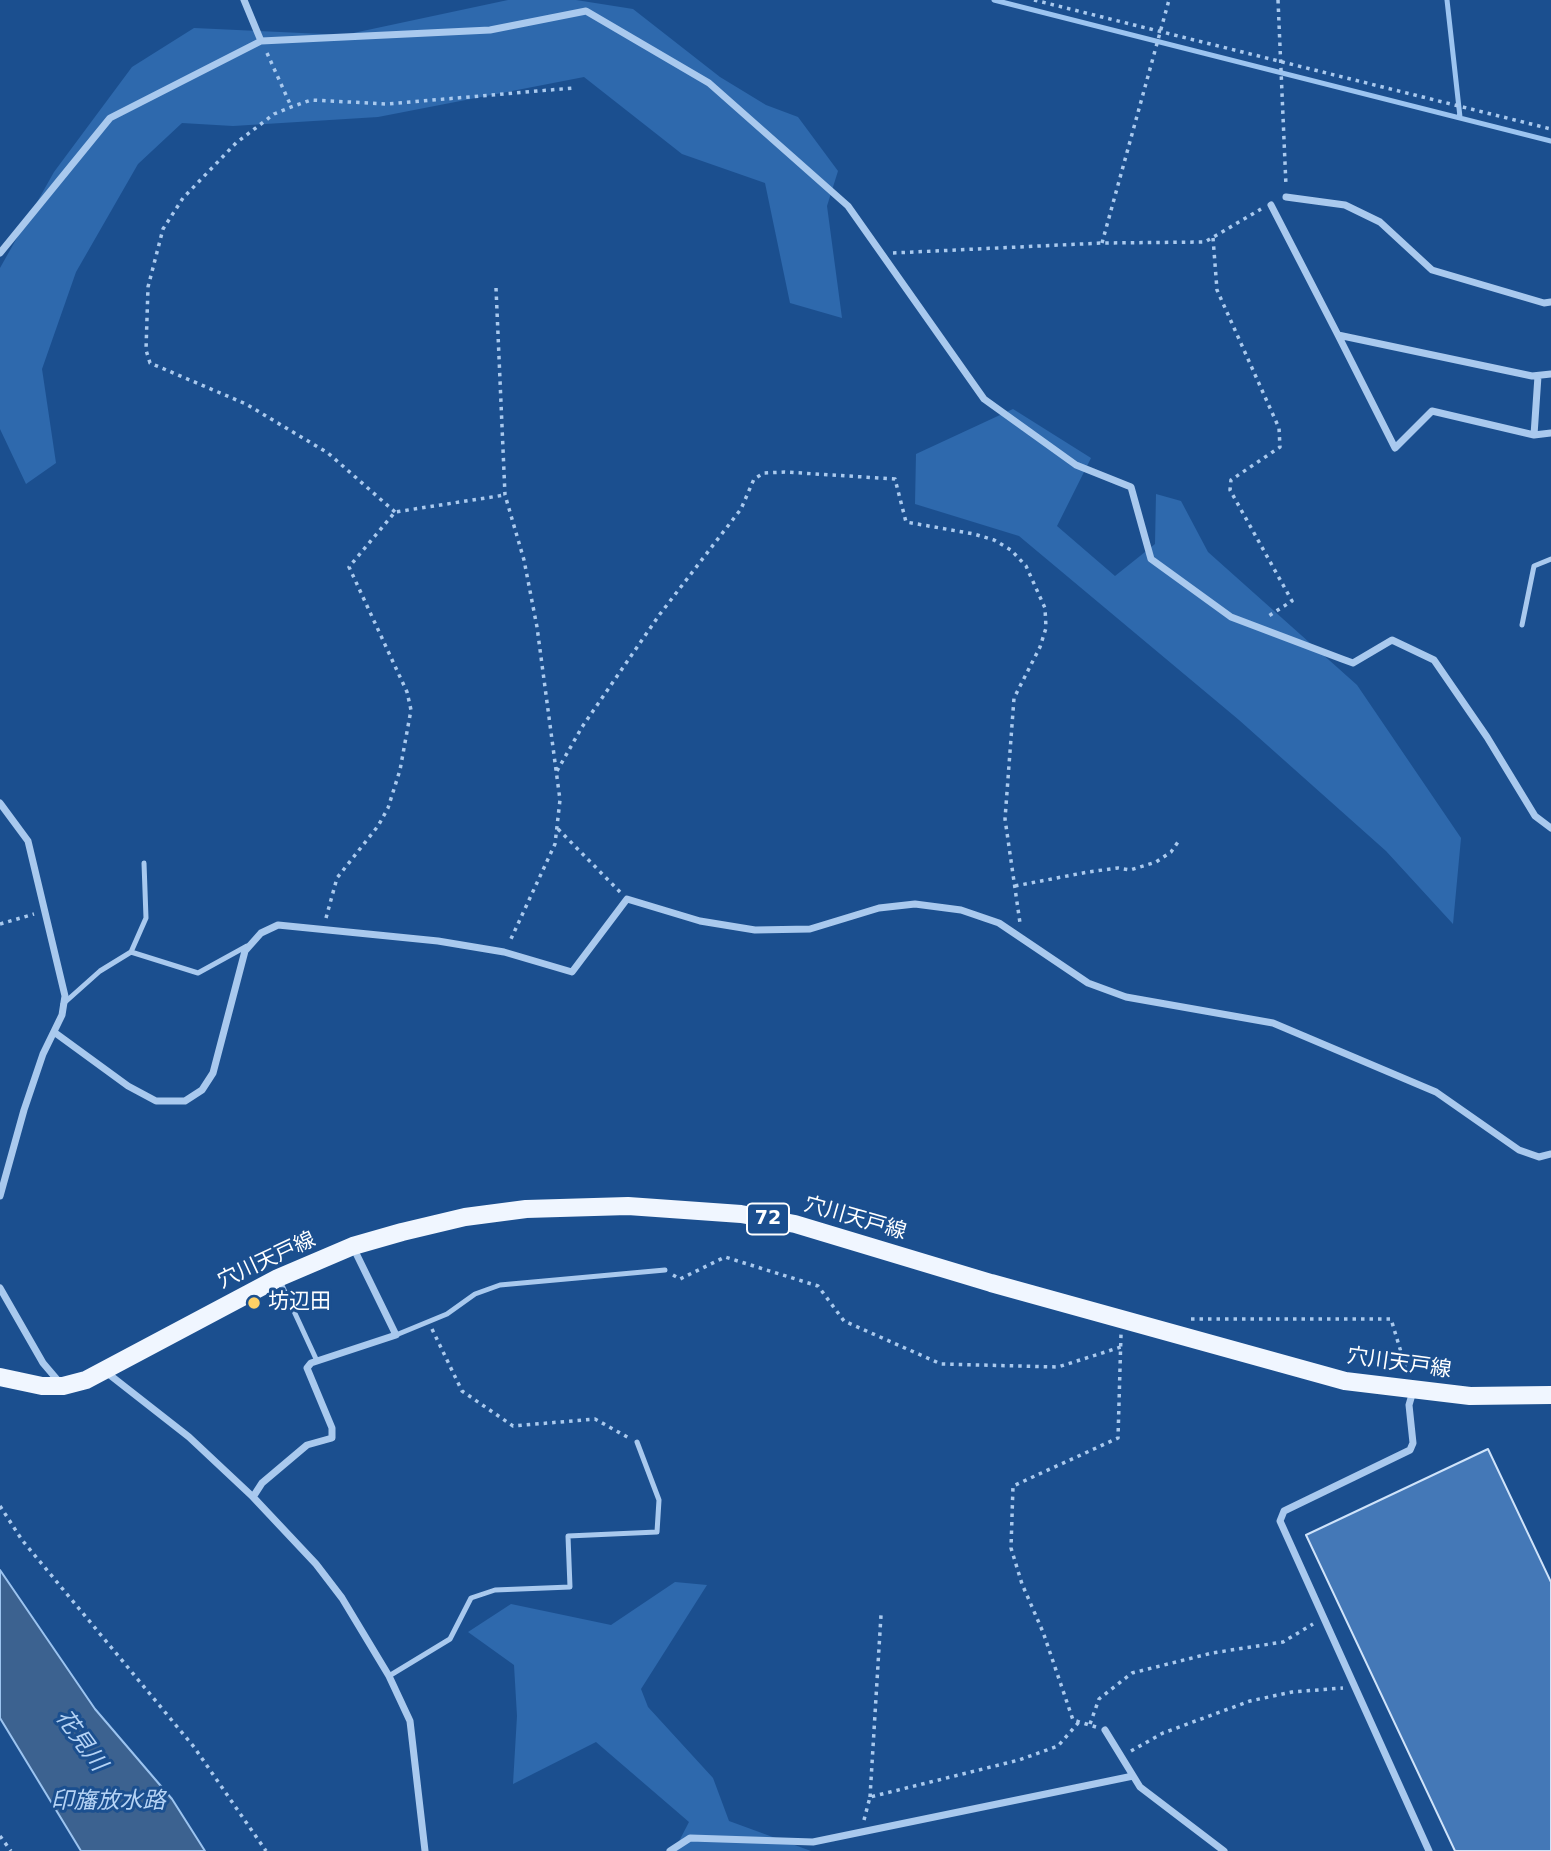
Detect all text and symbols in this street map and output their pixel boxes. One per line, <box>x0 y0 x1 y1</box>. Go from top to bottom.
street label: 穴川天戸線 <box>801 1192 909 1246</box>
road number: 72 <box>747 1204 789 1234</box>
street label: 穴川天戸線 <box>214 1227 320 1295</box>
place label: 坊辺田 <box>268 1290 331 1316</box>
marker: 坊辺田 <box>246 1295 262 1311</box>
street label: 穴川天戸線 <box>1345 1344 1453 1384</box>
water label: 花見川 <box>49 1705 111 1777</box>
water label: 印旛放水路 <box>51 1788 165 1816</box>

